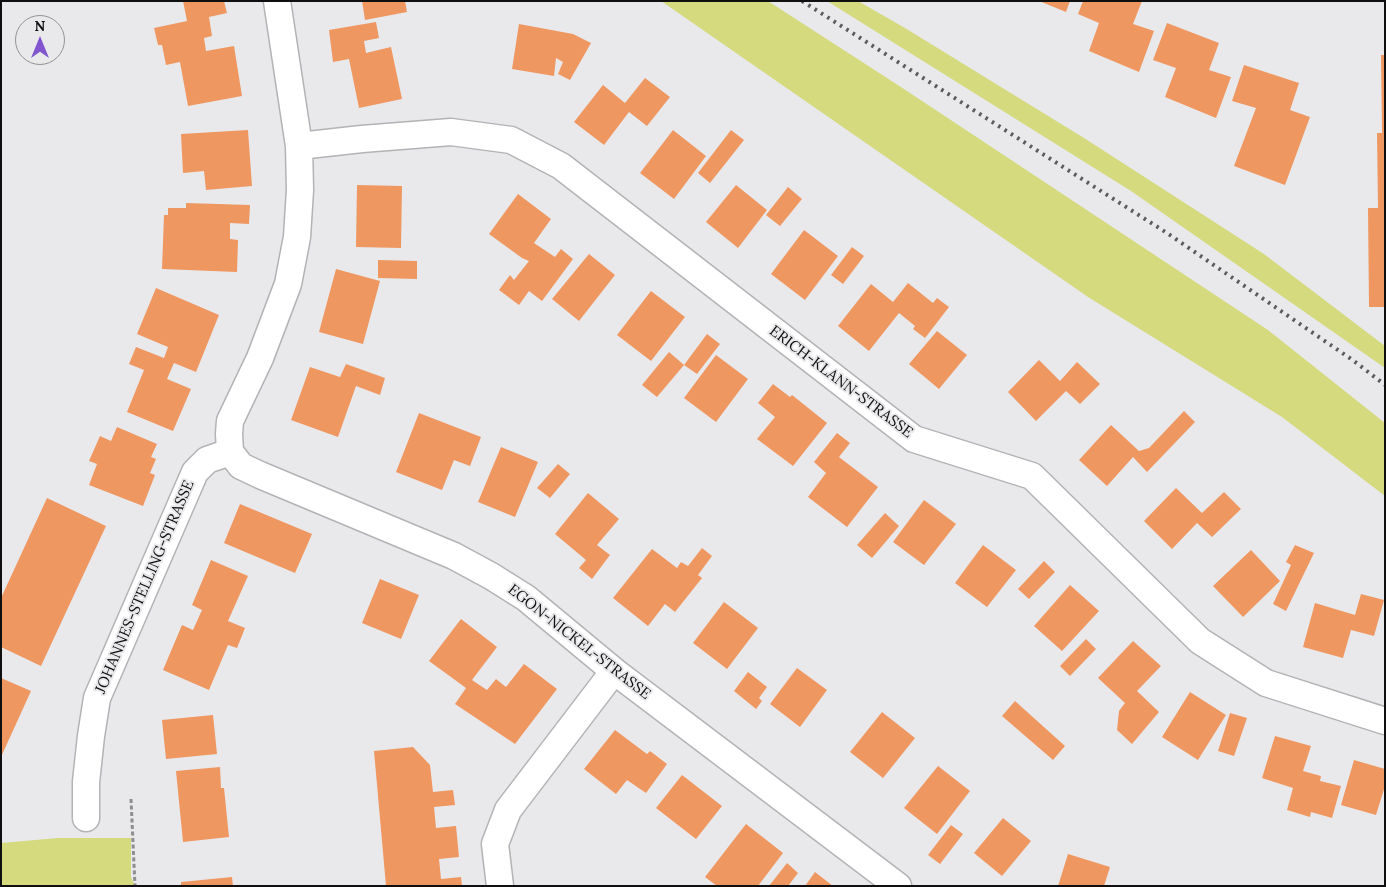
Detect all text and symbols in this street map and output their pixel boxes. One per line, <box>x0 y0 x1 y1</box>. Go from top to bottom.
north arrow <box>15 15 65 65</box>
text: N <box>35 17 45 35</box>
street label: ERICH-KLANN-STRASSE <box>766 322 916 442</box>
street label: JOHANNES-STELLING-STRASSE <box>92 478 198 696</box>
street label: EGON-NICKEL-STRASSE <box>504 581 654 703</box>

